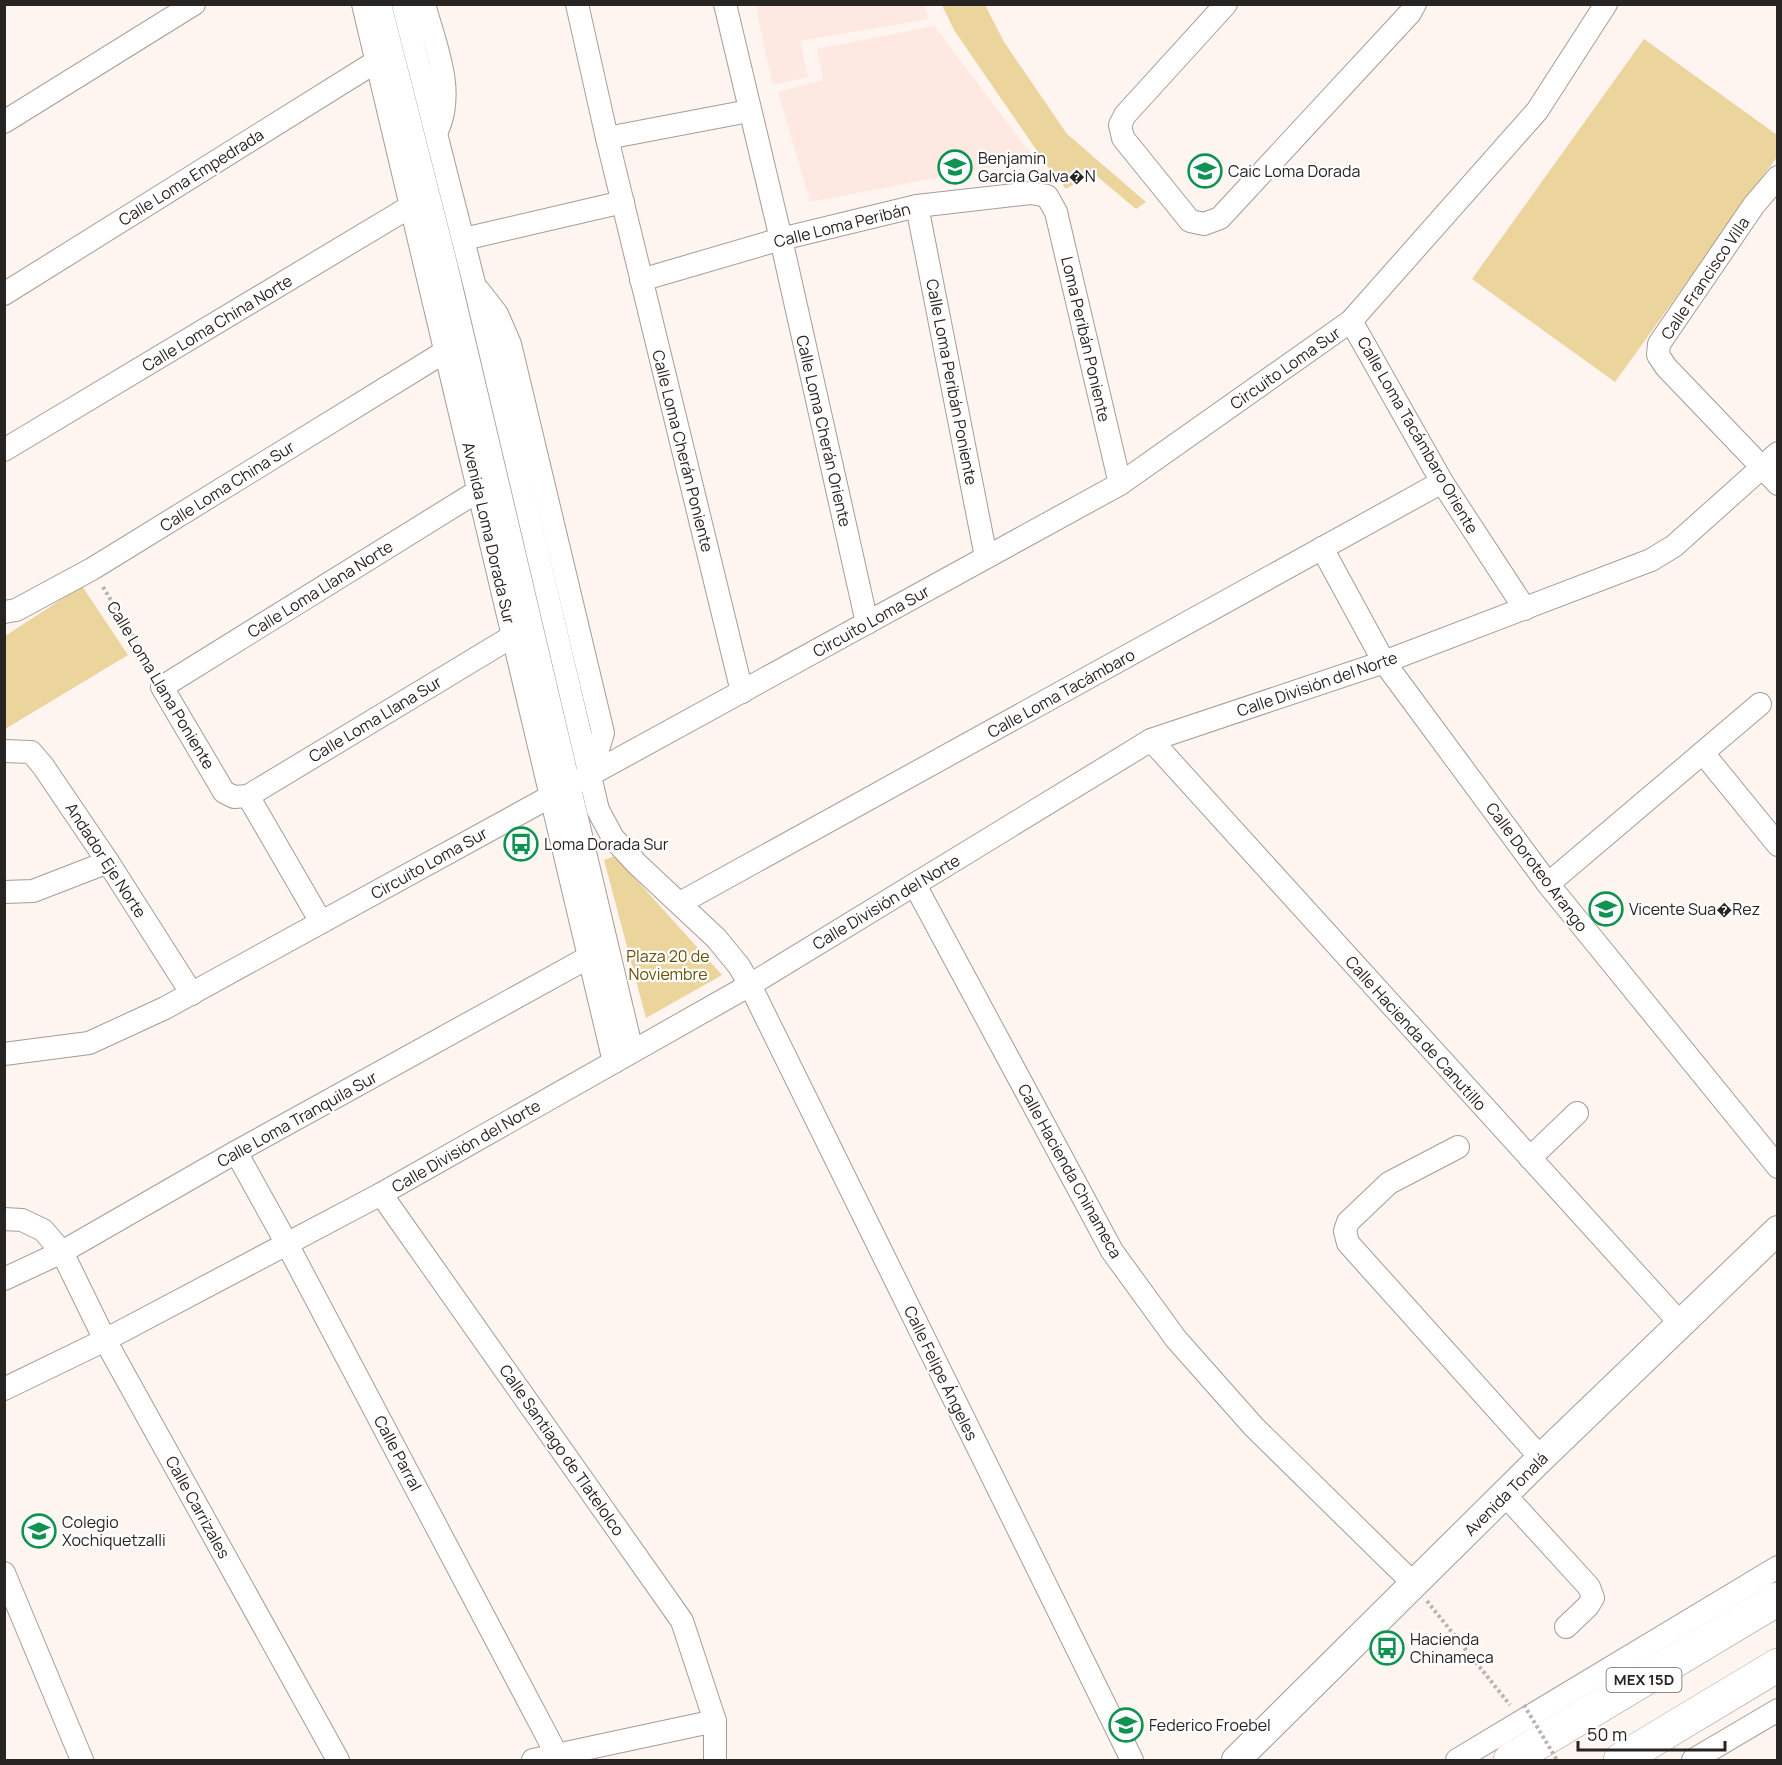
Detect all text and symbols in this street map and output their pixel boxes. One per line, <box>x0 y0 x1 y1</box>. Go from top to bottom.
street label: Calle Loma Empedrada <box>114 123 268 231</box>
place label: Benjamin Garcia Galva�N <box>978 147 1096 187</box>
school or university icon: Benjamin Garcia Galva�N <box>937 149 973 185</box>
school or university icon: Caic Loma Dorada <box>1187 153 1223 189</box>
place label: Caic Loma Dorada <box>1228 160 1360 182</box>
street label: Calle Loma Peribán <box>771 197 913 253</box>
street label: Calle Francisco Villa <box>1656 212 1754 344</box>
street label: Loma Peribán Poniente <box>1056 254 1116 424</box>
street label: Calle Loma China Norte <box>138 269 296 377</box>
street label: Calle Loma Peribán Poniente <box>921 277 983 487</box>
street label: Circuito Loma Sur <box>1225 322 1345 414</box>
street label: Calle Loma Cherán Oriente <box>791 333 857 529</box>
street label: Calle Loma Tacámbaro Oriente <box>1352 333 1484 537</box>
street label: Calle Loma Cherán Poniente <box>647 348 719 554</box>
street label: Calle Loma China Sur <box>155 435 299 536</box>
street label: Avenida Loma Dorada Sur <box>457 440 521 626</box>
street label: Calle Loma Llana Norte <box>243 535 397 643</box>
street label: Circuito Loma Sur <box>809 580 933 662</box>
street label: Calle Loma Llana Poniente <box>102 597 220 773</box>
street label: Calle Loma Tacámbaro <box>983 643 1139 743</box>
street label: Calle División del Norte <box>1234 646 1400 722</box>
street label: Calle Loma Llana Sur <box>305 671 446 767</box>
street label: Andador Eje Norte <box>61 798 151 922</box>
street label: Calle Doroteo Arango <box>1481 798 1593 936</box>
street label: Circuito Loma Sur <box>367 822 491 904</box>
bus stop icon: Loma Dorada Sur <box>503 826 539 862</box>
place label: Loma Dorada Sur <box>544 833 669 855</box>
street label: Calle División del Norte <box>808 849 964 955</box>
school or university icon: Vicente Sua�Rez <box>1588 891 1624 927</box>
place label: Vicente Sua�Rez <box>1629 898 1760 920</box>
park label: Plaza 20 de Noviembre <box>626 945 710 985</box>
street label: Calle Hacienda de Canutillo <box>1341 951 1491 1115</box>
street label: Calle Loma Tranquila Sur <box>213 1066 381 1172</box>
street label: Calle Hacienda Chinameca <box>1013 1080 1127 1262</box>
street label: Calle División del Norte <box>388 1094 544 1198</box>
street label: Calle Felipe Ángeles <box>899 1302 983 1444</box>
street label: Calle Santiago de Tlatelolco <box>494 1360 630 1540</box>
street label: Calle Parral <box>369 1411 427 1495</box>
street label: Avenida Tonalá <box>1459 1447 1553 1541</box>
street label: Calle Carrizales <box>161 1452 235 1562</box>
place label: Colegio Xochiquetzalli <box>62 1511 166 1551</box>
school or university icon: Colegio Xochiquetzalli <box>21 1513 57 1549</box>
place label: Hacienda Chinameca <box>1410 1628 1494 1668</box>
bus stop icon: Hacienda Chinameca <box>1369 1630 1405 1666</box>
road number: MEX 15D <box>1606 1668 1682 1692</box>
school or university icon: Federico Froebel <box>1108 1707 1144 1743</box>
place label: Federico Froebel <box>1149 1714 1271 1736</box>
scale bar <box>1578 1714 1725 1752</box>
text: 50 m <box>1587 1722 1627 1746</box>

